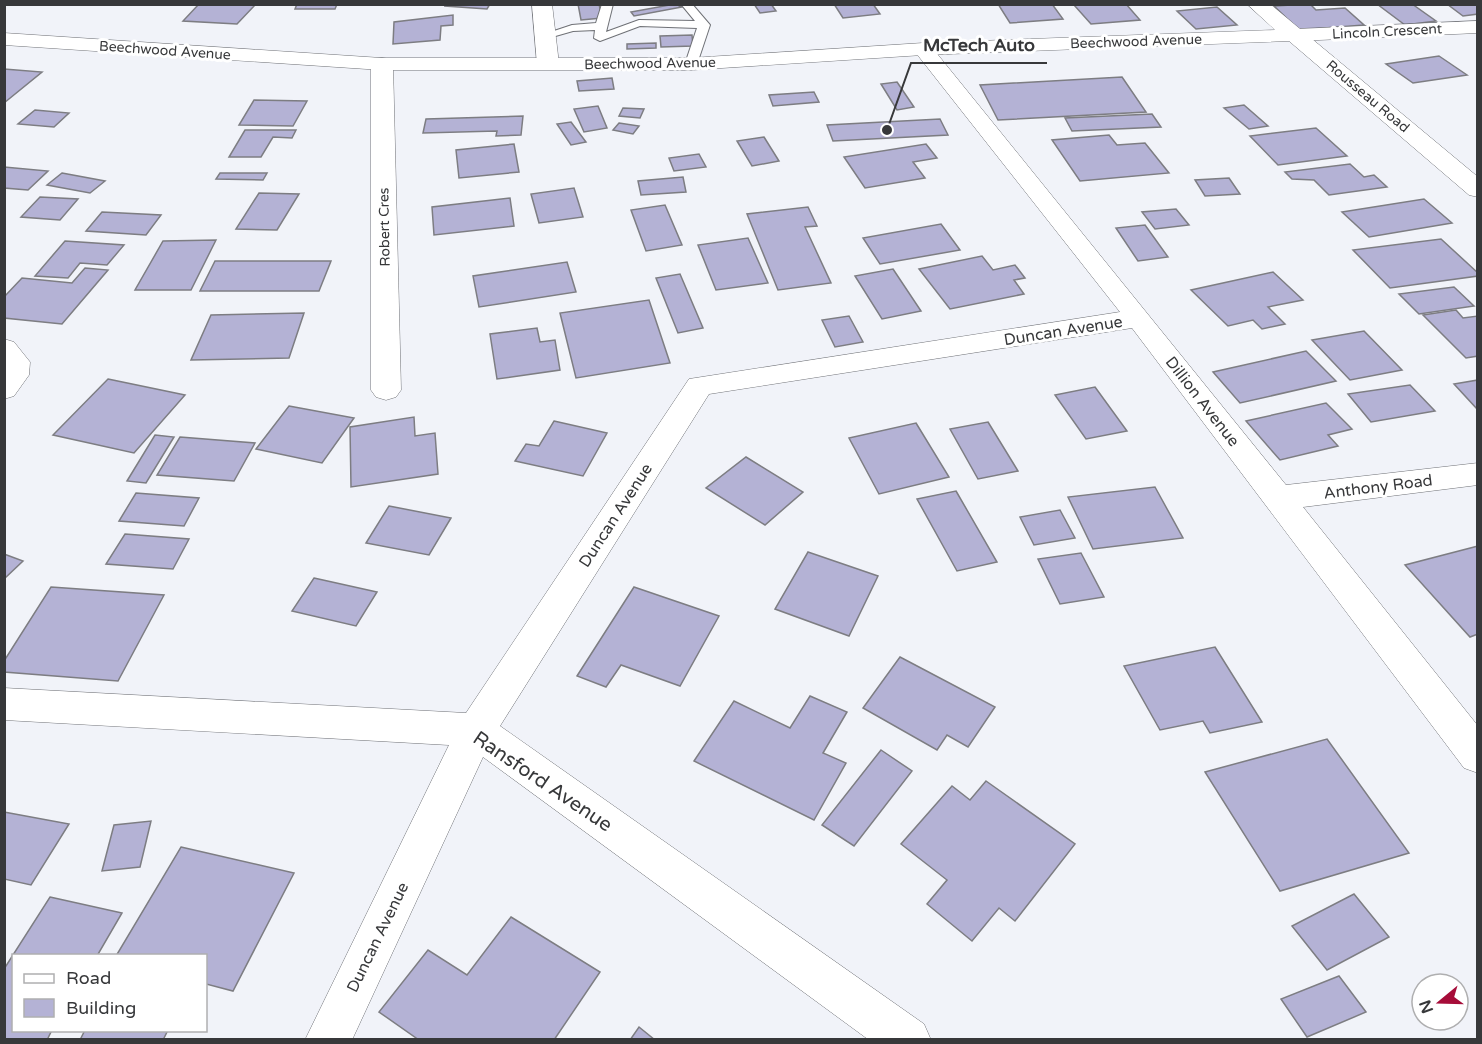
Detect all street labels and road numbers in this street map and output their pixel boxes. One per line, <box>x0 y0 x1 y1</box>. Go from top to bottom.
street label: Lincoln Crescent <box>1332 20 1443 43</box>
street label: Beechwood Avenue <box>1070 31 1202 52</box>
street label: Beechwood Avenue <box>99 37 231 64</box>
street label: Beechwood Avenue <box>584 54 716 73</box>
street label: Rousseau Road <box>1323 57 1413 136</box>
street label: Robert Cres <box>375 187 394 267</box>
street label: Duncan Avenue <box>1002 312 1124 350</box>
street label: Dillion Avenue <box>1161 353 1244 451</box>
street label: Duncan Avenue <box>575 460 657 571</box>
street label: Anthony Road <box>1323 470 1434 504</box>
street label: Ransford Avenue <box>468 726 617 837</box>
street label: Duncan Avenue <box>343 879 413 996</box>

